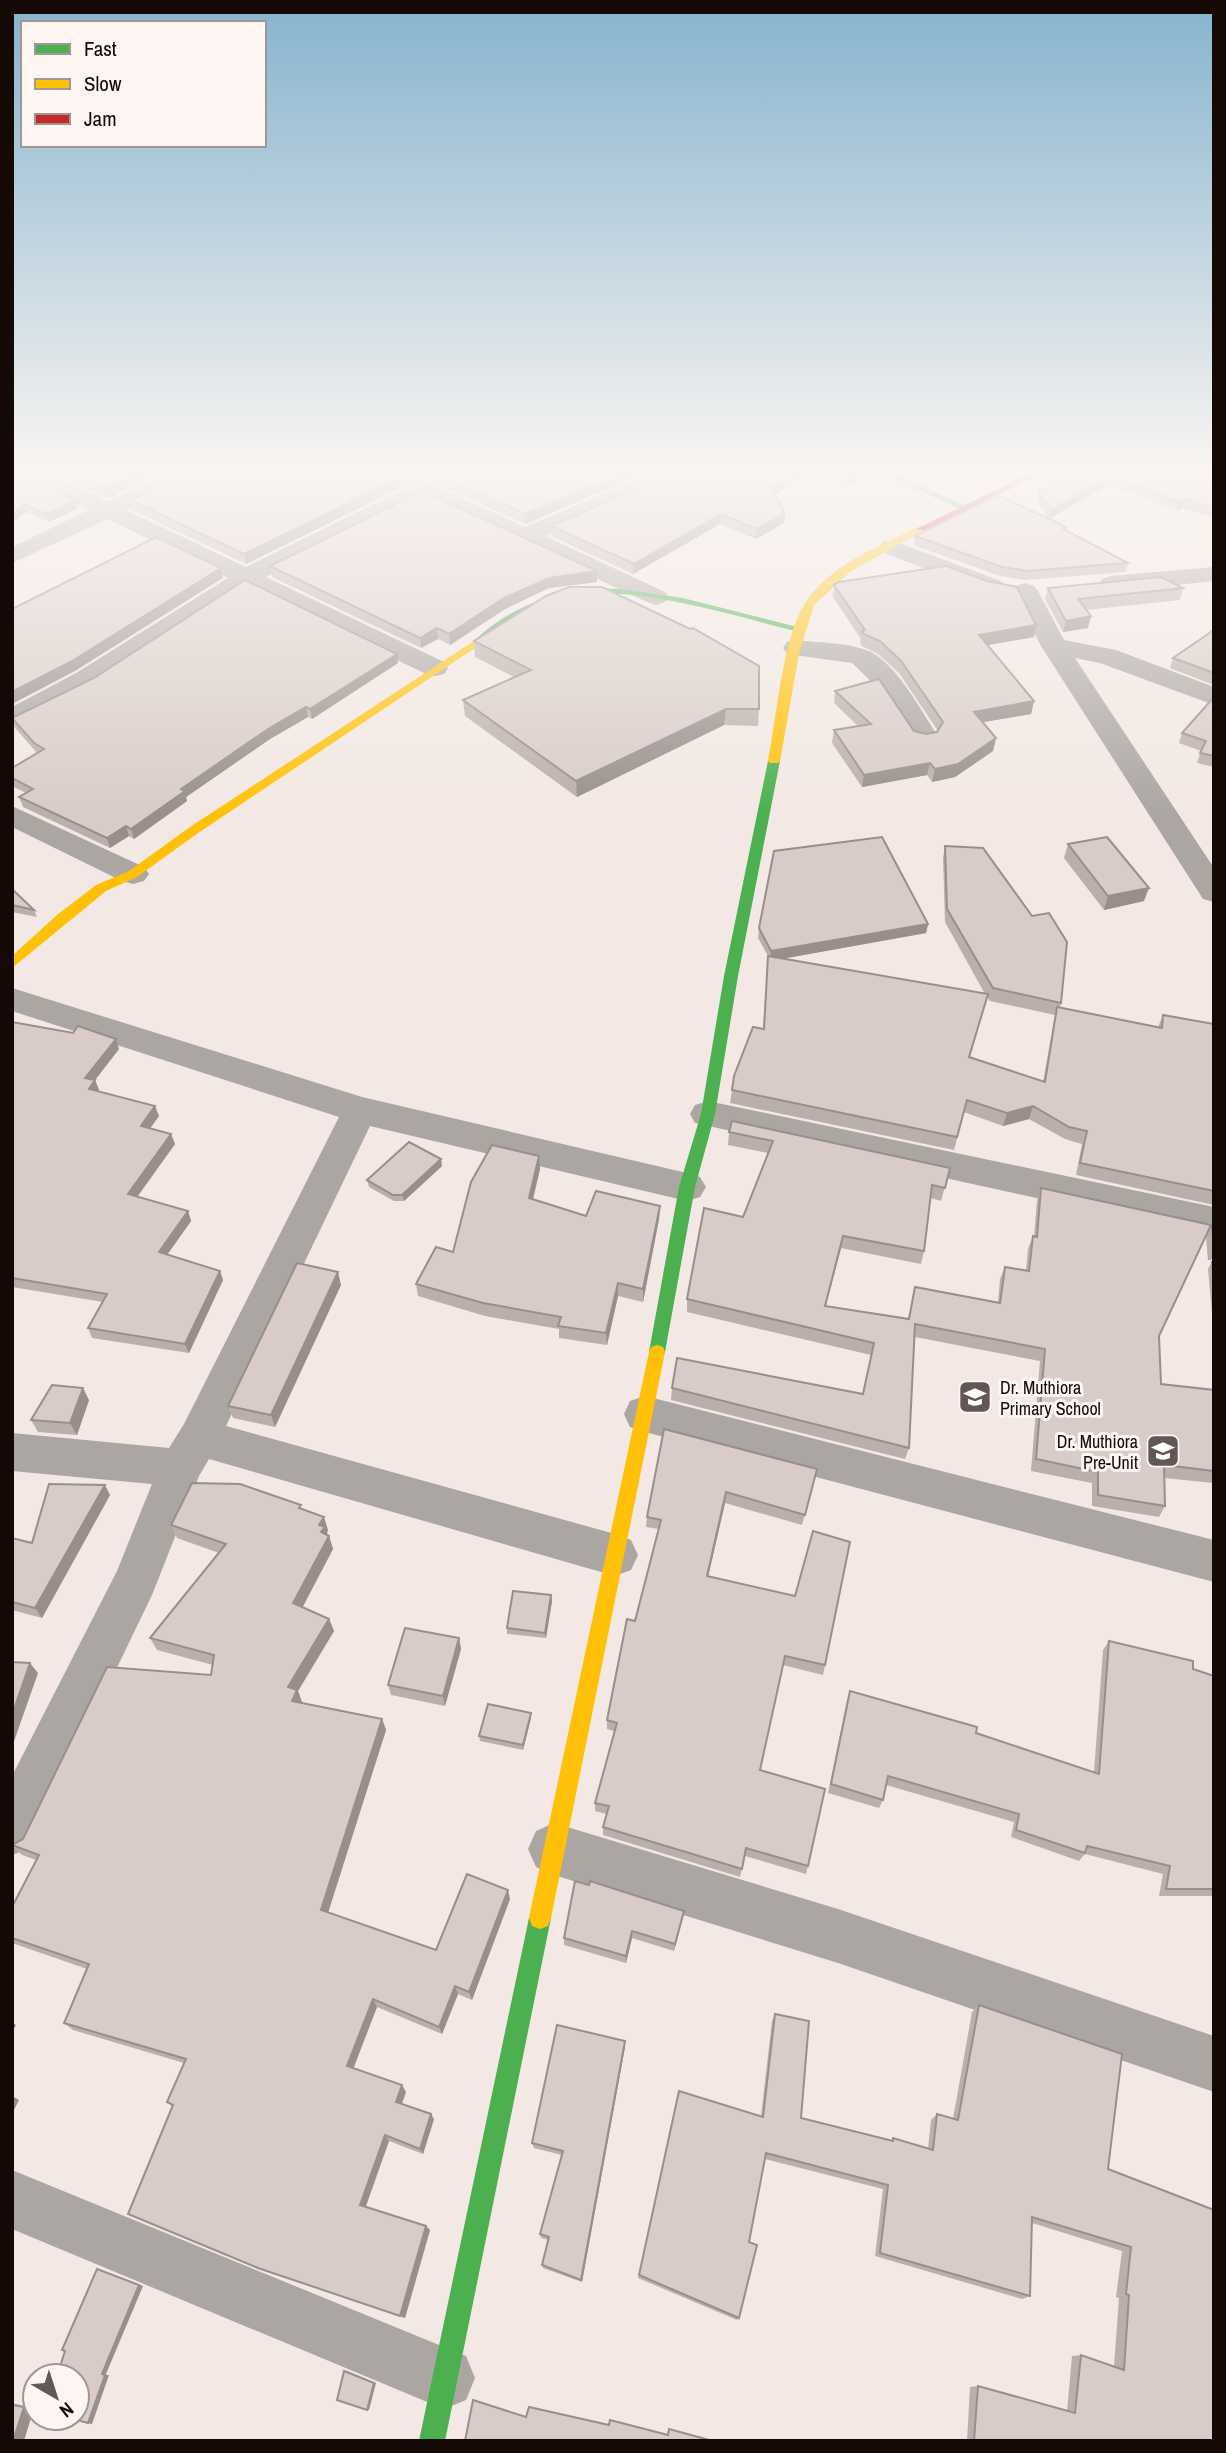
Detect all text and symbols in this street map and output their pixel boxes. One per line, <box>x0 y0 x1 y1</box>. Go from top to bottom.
legend <box>21 21 266 147</box>
text: Fast <box>84 34 117 63</box>
text: Slow <box>84 69 122 98</box>
text: Jam <box>84 104 117 133</box>
place label: Dr. Muthiora Primary School <box>1000 1375 1101 1421</box>
school or university icon: Dr. Muthiora Primary School <box>956 1378 994 1416</box>
place label: Dr. Muthiora Pre-Unit <box>1057 1429 1138 1475</box>
school or university icon: Dr. Muthiora Pre-Unit <box>1144 1432 1182 1470</box>
north arrow <box>21 2362 91 2432</box>
text: N <box>54 2397 79 2424</box>

